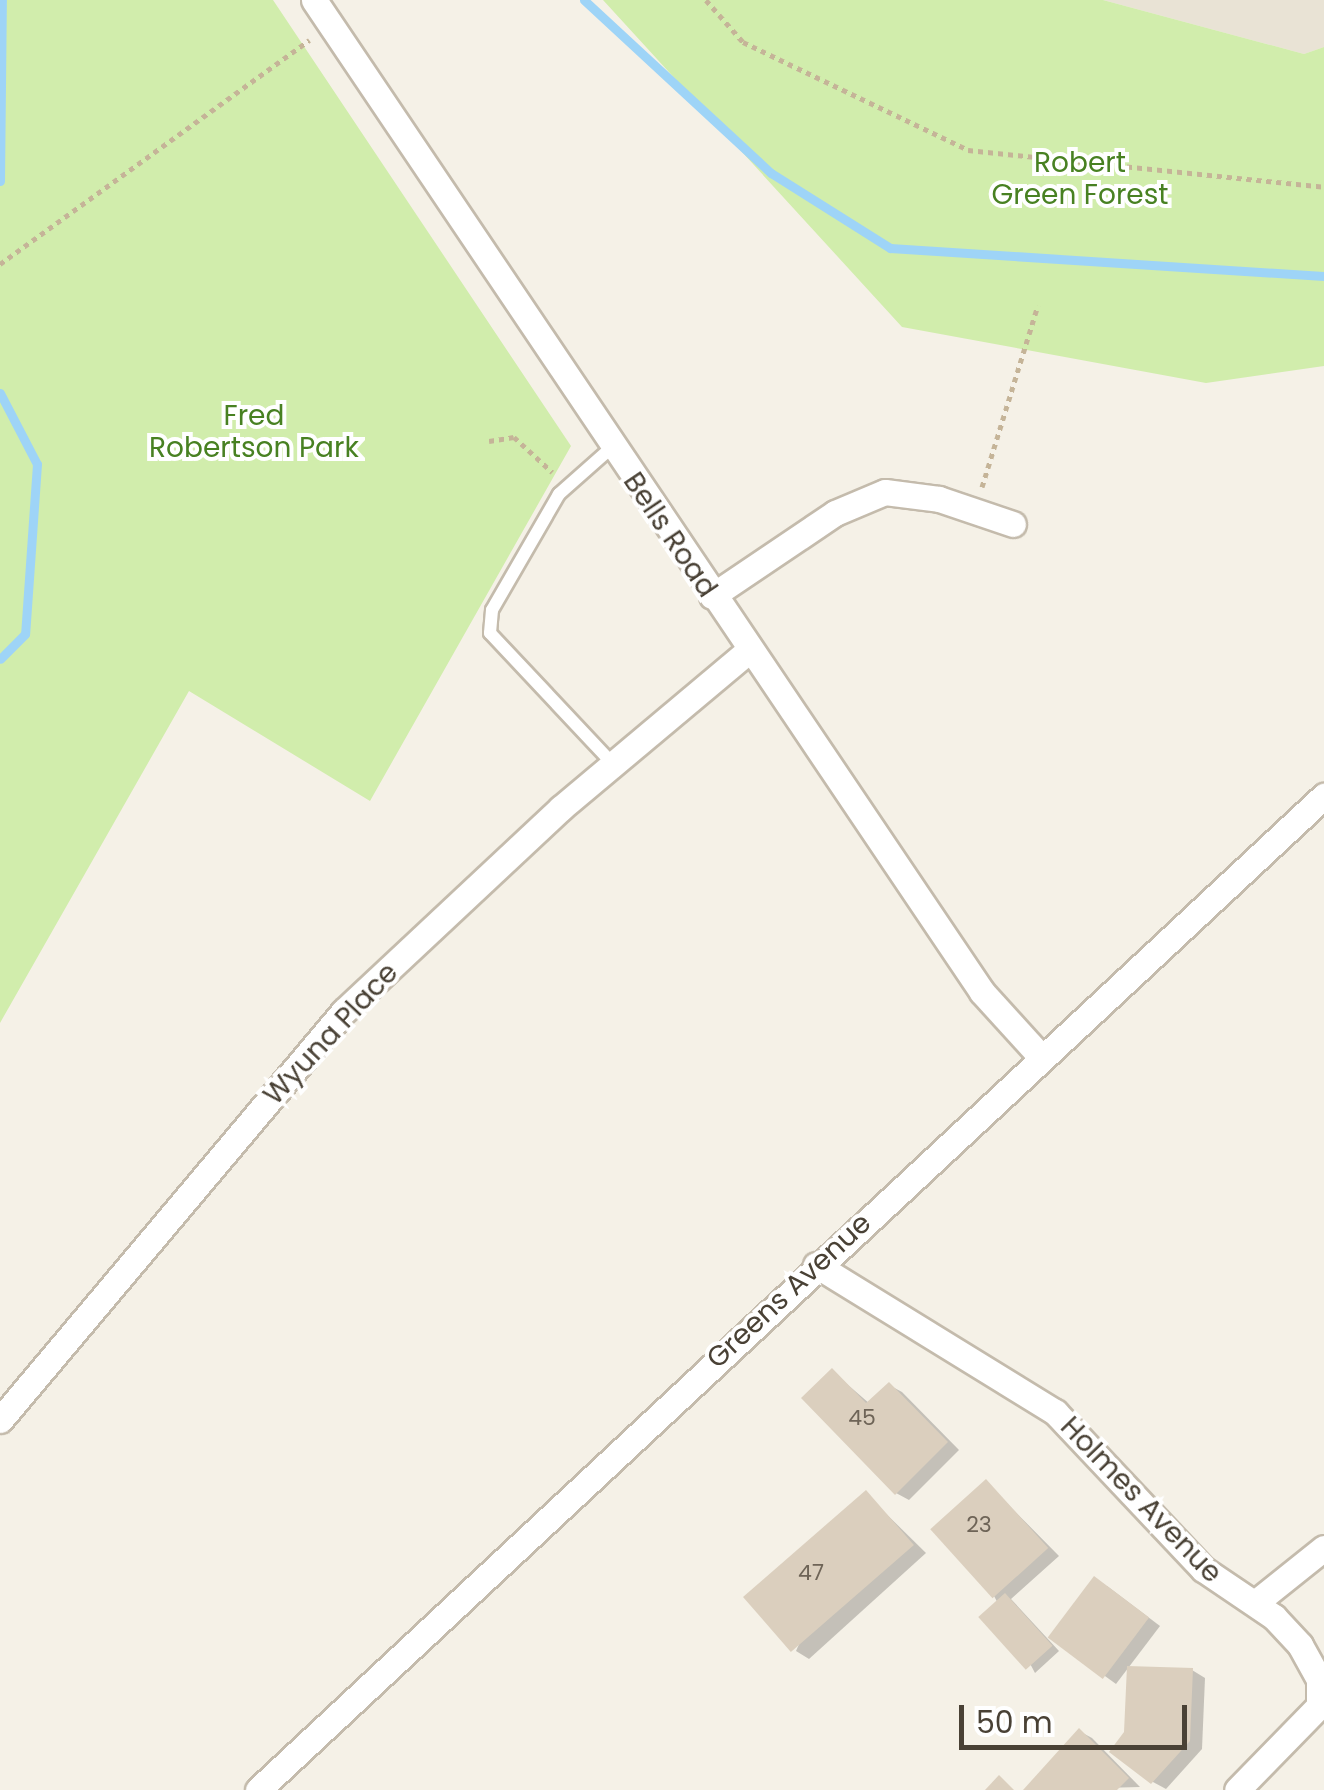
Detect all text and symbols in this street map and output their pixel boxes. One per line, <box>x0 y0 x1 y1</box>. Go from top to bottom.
park label: Robert Green Forest <box>992 146 1168 212</box>
park label: Fred Robertson Park <box>149 399 359 465</box>
street label: Bells Road <box>616 466 724 604</box>
street label: Wyuna Place <box>257 956 405 1112</box>
street label: Greens Avenue <box>700 1206 878 1376</box>
house number: 45 <box>848 1405 876 1431</box>
street label: Holmes Avenue <box>1053 1410 1229 1590</box>
house number: 23 <box>966 1512 992 1538</box>
house number: 47 <box>798 1560 824 1586</box>
scale bar <box>964 1685 1192 1747</box>
text: 50 m <box>976 1701 1053 1744</box>

